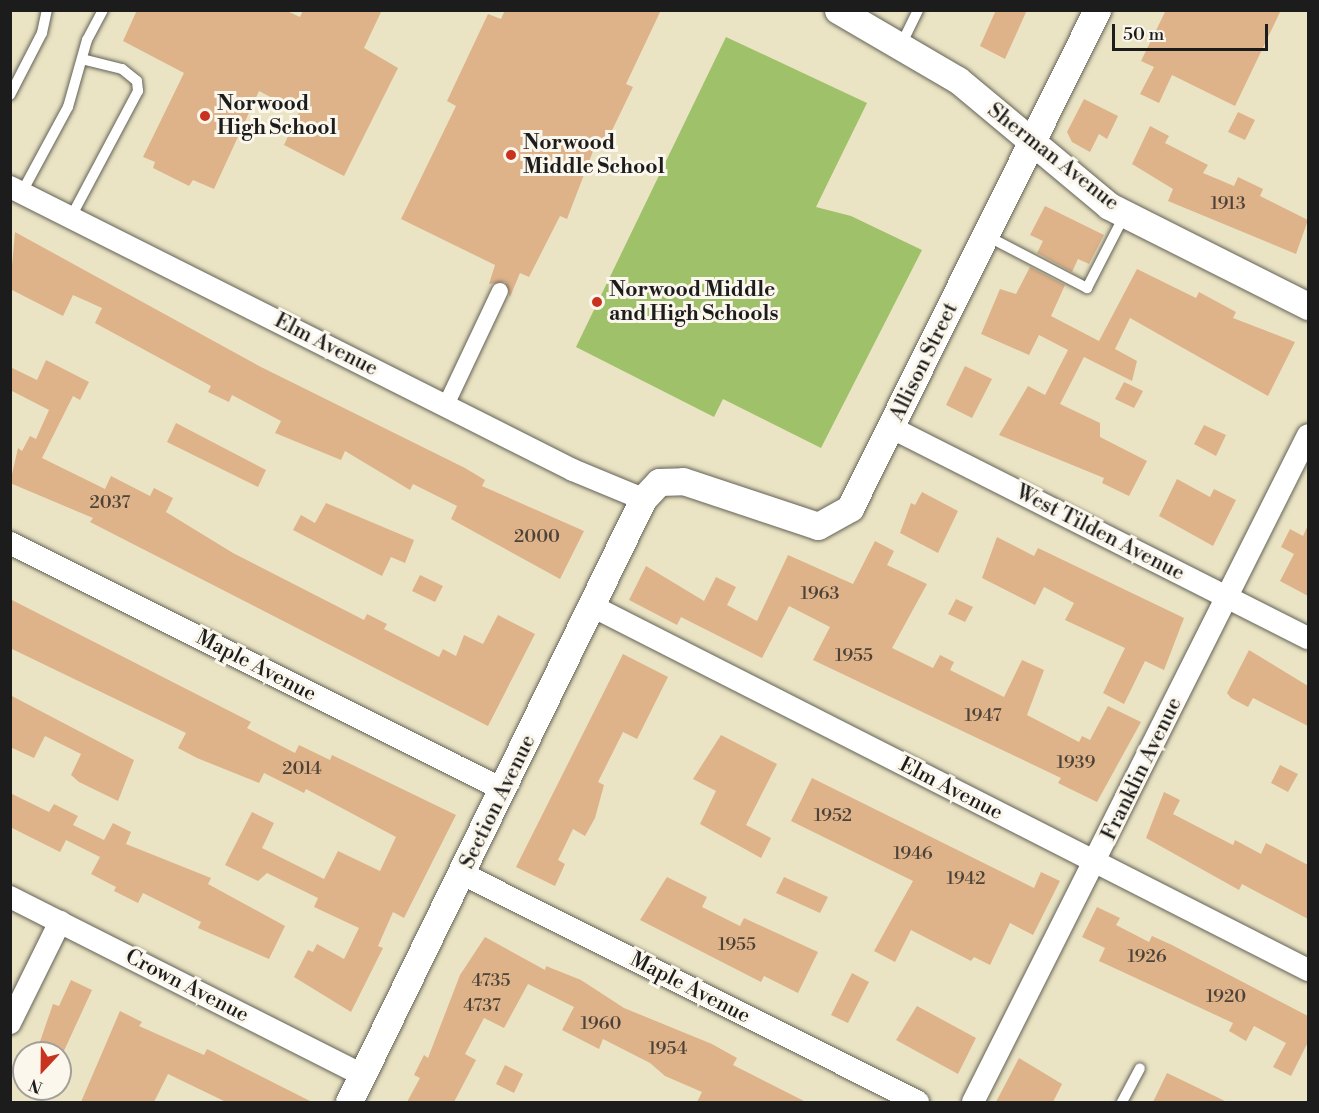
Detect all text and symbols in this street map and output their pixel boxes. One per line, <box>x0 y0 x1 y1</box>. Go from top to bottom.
scale bar <box>1115 12 1271 50</box>
text: 50 m <box>1123 23 1164 46</box>
place label: Norwood High School <box>217 91 337 141</box>
street label: Sherman Avenue <box>982 98 1124 216</box>
marker: Norwood High School <box>198 109 212 123</box>
place label: Norwood Middle School <box>523 130 665 180</box>
marker: Norwood Middle School <box>504 148 518 162</box>
house number: 1913 <box>1210 193 1246 215</box>
place label: Norwood Middle and High Schools <box>609 277 778 327</box>
marker: Norwood Middle and High Schools <box>590 295 604 309</box>
street label: Allison Street <box>884 299 964 425</box>
street label: Elm Avenue <box>270 308 382 382</box>
street label: West Tilden Avenue <box>1012 480 1188 586</box>
house number: 2037 <box>90 492 130 514</box>
house number: 2000 <box>514 526 560 548</box>
house number: 1963 <box>801 583 839 605</box>
street label: Maple Avenue <box>192 625 320 707</box>
house number: 1955 <box>835 645 873 667</box>
street label: Franklin Avenue <box>1097 693 1187 845</box>
house number: 1947 <box>964 705 1002 727</box>
street label: Section Avenue <box>455 731 541 873</box>
street label: Elm Avenue <box>895 752 1007 826</box>
house number: 1939 <box>1057 752 1095 774</box>
house number: 2014 <box>282 758 322 780</box>
house number: 1952 <box>814 805 852 827</box>
house number: 1946 <box>893 843 933 865</box>
house number: 1942 <box>947 868 985 890</box>
house number: 1955 <box>718 934 756 956</box>
street label: Crown Avenue <box>121 944 253 1028</box>
house number: 1926 <box>1127 946 1167 968</box>
street label: Maple Avenue <box>626 947 754 1029</box>
house number: 4735 <box>472 970 510 992</box>
house number: 1920 <box>1206 986 1246 1008</box>
house number: 4737 <box>463 995 501 1017</box>
house number: 1960 <box>581 1013 621 1035</box>
house number: 1954 <box>648 1038 688 1060</box>
north arrow <box>12 1041 72 1101</box>
text: N <box>26 1074 46 1097</box>

